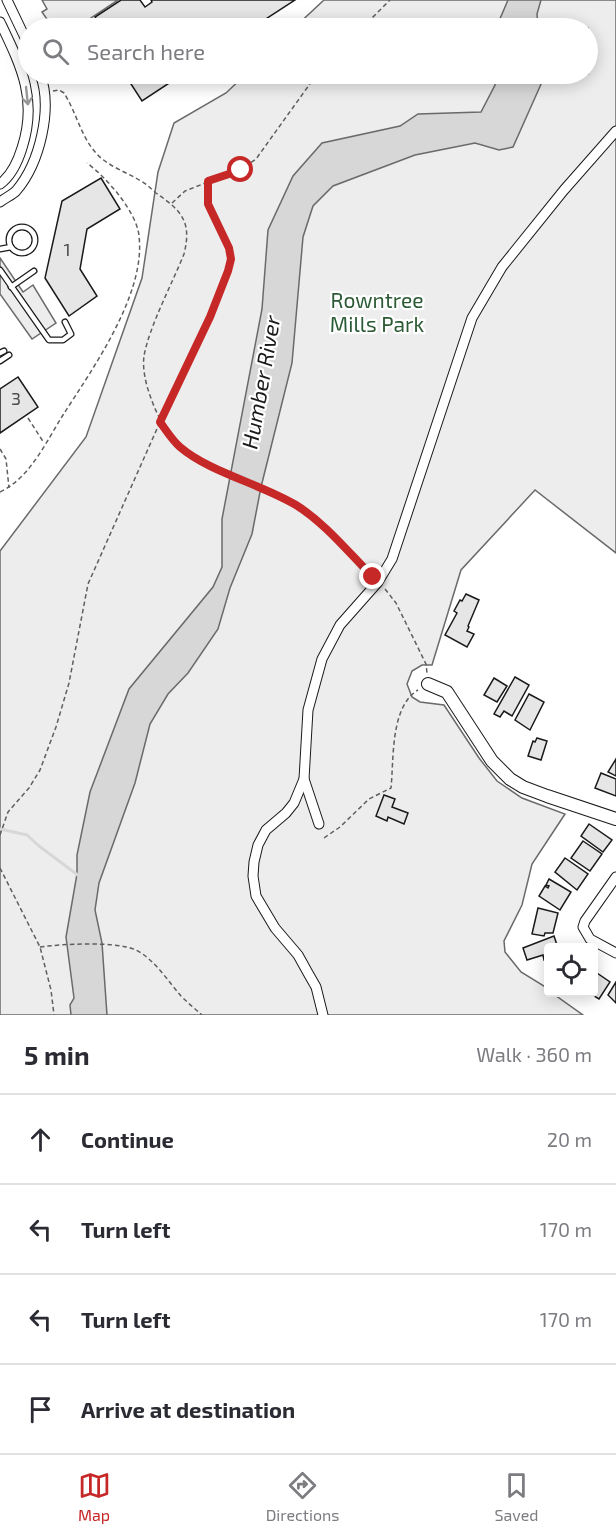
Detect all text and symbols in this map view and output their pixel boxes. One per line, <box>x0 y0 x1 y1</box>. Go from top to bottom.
search box <box>18 18 598 84</box>
icon: search <box>39 35 72 68</box>
text: Search here <box>87 38 205 64</box>
one-way arrow <box>22 86 33 106</box>
route start <box>227 156 253 182</box>
house number: 1 <box>63 238 71 260</box>
park label: Rowntree Mills Park <box>330 287 425 336</box>
water label: Humber River <box>235 312 285 451</box>
house number: 3 <box>11 387 21 409</box>
route end <box>359 563 385 589</box>
map controls <box>544 943 598 997</box>
button: locate <box>544 943 598 997</box>
text: 5 min <box>24 1039 90 1070</box>
text: Walk · 360 m <box>476 1042 592 1066</box>
icon: ahead <box>24 1123 57 1156</box>
text: Continue <box>81 1126 174 1152</box>
text: 20 m <box>547 1127 592 1151</box>
icon: left <box>24 1213 57 1246</box>
text: Turn left <box>81 1216 170 1242</box>
text: 170 m <box>540 1217 592 1241</box>
icon: left <box>24 1303 57 1336</box>
text: Turn left <box>81 1306 170 1332</box>
text: 170 m <box>540 1307 592 1331</box>
icon: arrive <box>24 1393 57 1426</box>
text: Arrive at destination <box>81 1396 295 1422</box>
tab: Map <box>78 1469 111 1524</box>
tab: Directions <box>266 1469 339 1524</box>
tab: Saved <box>495 1469 538 1524</box>

